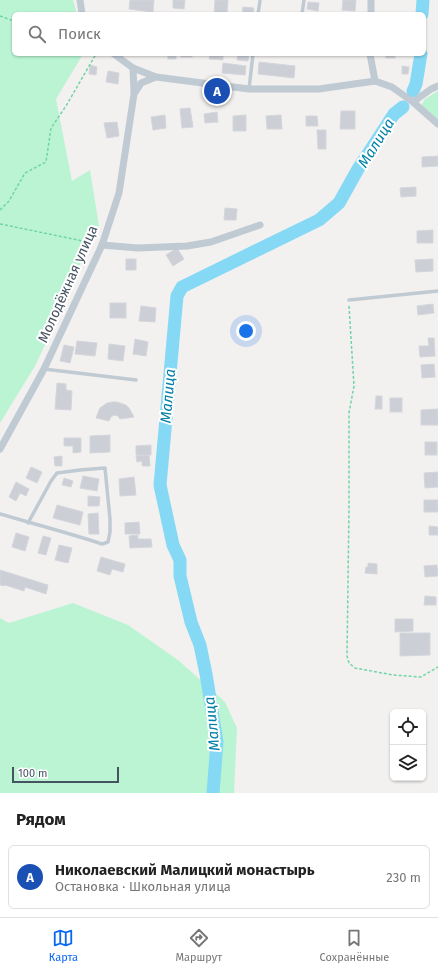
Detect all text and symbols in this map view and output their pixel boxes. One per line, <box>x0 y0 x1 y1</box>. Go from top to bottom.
search box <box>12 12 426 56</box>
icon: search <box>26 23 48 45</box>
text: Поиск <box>58 25 101 43</box>
pin: A <box>204 76 230 106</box>
water label: Малица <box>354 115 398 171</box>
street label: Молодёжная улица <box>34 223 102 345</box>
your location <box>236 321 256 341</box>
water label: Малица <box>157 368 179 424</box>
water label: Малица <box>200 696 224 752</box>
map controls <box>390 709 426 781</box>
button: locate <box>390 709 426 745</box>
button: layers <box>390 745 426 781</box>
scale bar <box>12 765 119 784</box>
text: 100 m <box>18 767 47 780</box>
text: Рядом <box>16 809 66 830</box>
text: Николаевский Малицкий монастырь <box>55 861 315 879</box>
text: A <box>26 870 34 885</box>
text: 230 m <box>386 870 421 885</box>
text: Остановка · Школьная улица <box>55 879 231 894</box>
tab: Карта <box>49 927 78 964</box>
tab: Маршрут <box>175 927 222 964</box>
tab: Сохранённые <box>320 927 389 964</box>

